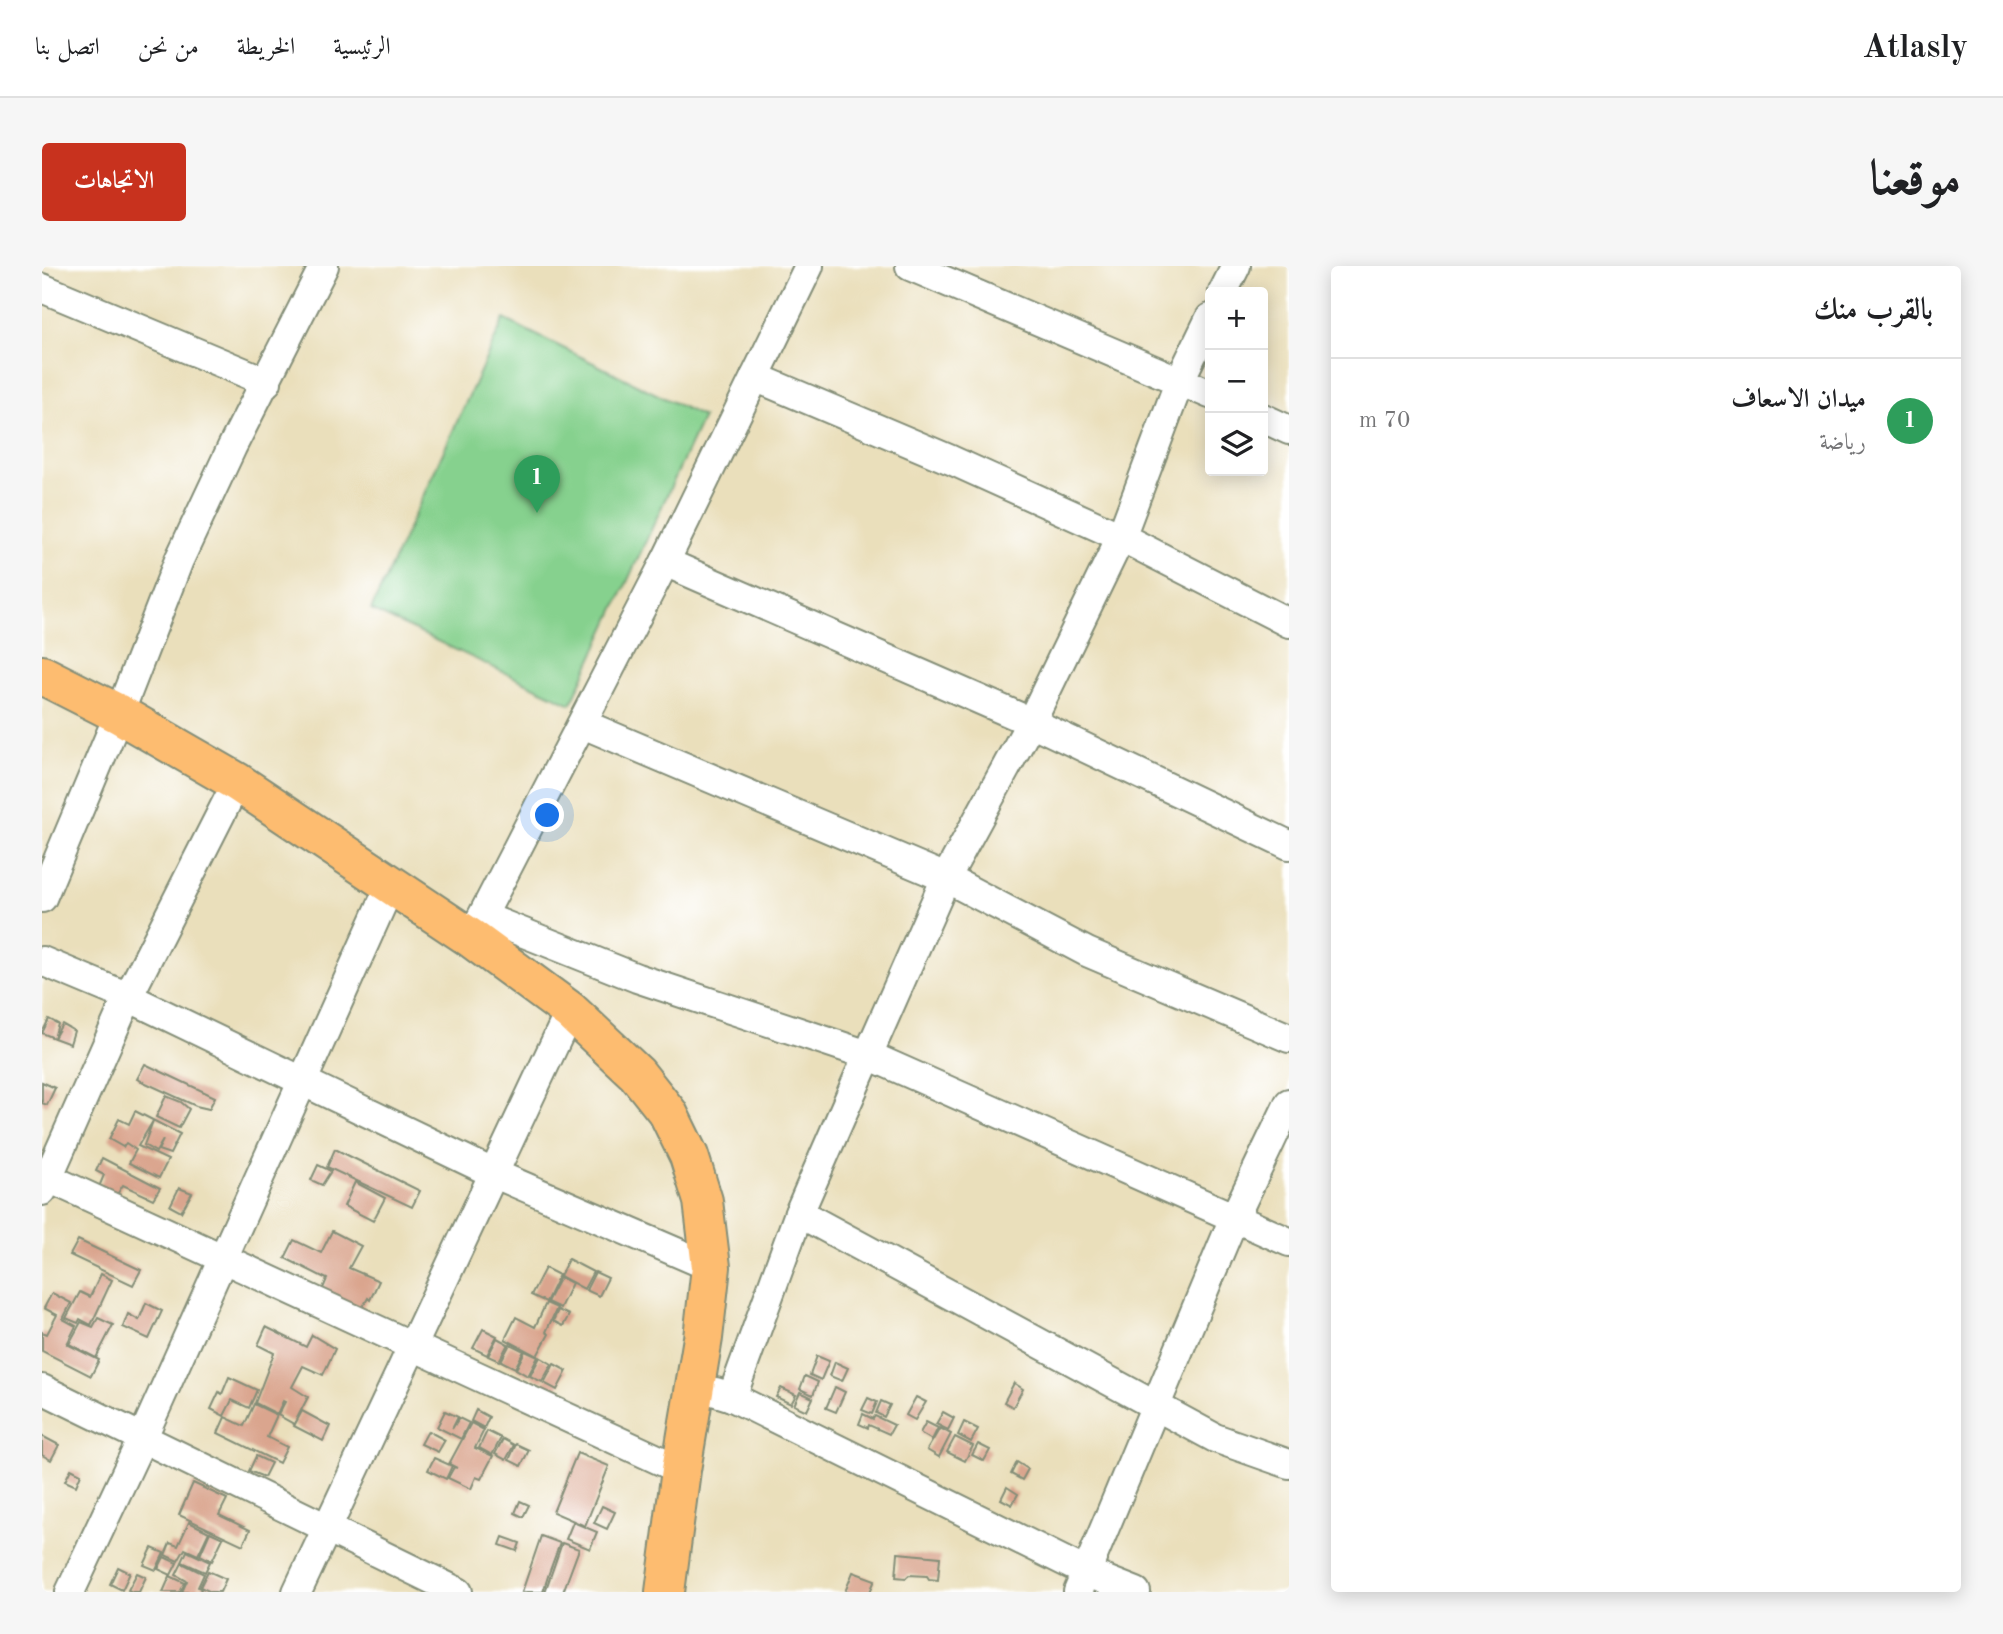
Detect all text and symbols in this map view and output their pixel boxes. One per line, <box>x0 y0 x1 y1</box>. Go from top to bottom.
text: Atlasly <box>1863 32 1968 65</box>
text: اتصل بنا <box>35 36 100 60</box>
text: من نحن <box>138 36 199 60</box>
text: الخريطة <box>237 36 295 60</box>
text: الرئيسية <box>333 36 391 60</box>
button: الاتجاهات <box>42 143 186 221</box>
text: موقعنا <box>1869 157 1961 206</box>
map controls <box>1205 287 1268 476</box>
button: + <box>1205 287 1268 350</box>
text: بالقرب منك <box>1814 296 1933 326</box>
button: − <box>1205 350 1268 413</box>
text: ميدان الاسعاف <box>1731 387 1866 413</box>
text: 70 m <box>1359 409 1410 432</box>
text: 1 <box>1903 409 1917 432</box>
button: layers <box>1205 413 1268 476</box>
text: رياضة <box>1820 431 1866 454</box>
pin: 1 <box>514 455 560 513</box>
your location <box>530 798 564 832</box>

